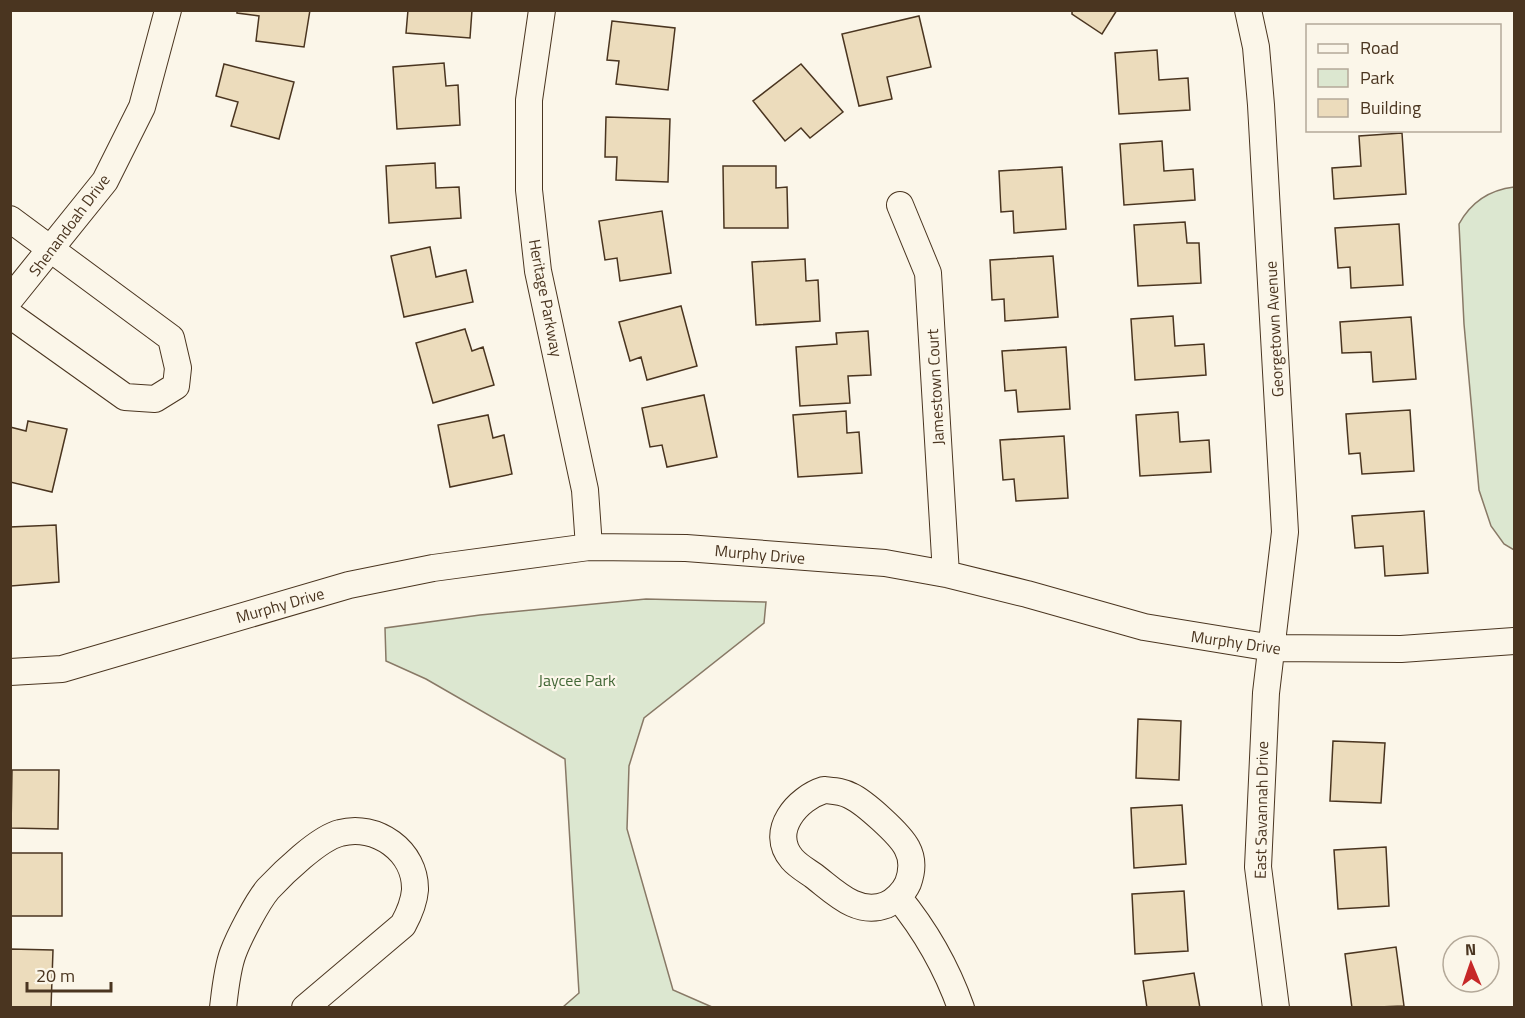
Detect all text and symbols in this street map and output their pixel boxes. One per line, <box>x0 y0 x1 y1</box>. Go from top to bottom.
legend <box>1306 24 1501 132</box>
text: Road <box>1360 34 1399 61</box>
text: Park <box>1360 64 1395 91</box>
text: Building <box>1360 94 1421 121</box>
street label: Shenandoah Drive <box>23 169 115 281</box>
street label: Heritage Parkway <box>523 237 569 359</box>
street label: Georgetown Avenue <box>1258 260 1290 398</box>
street label: Jamestown Court <box>920 328 950 446</box>
street label: Murphy Drive <box>714 538 806 570</box>
street label: Murphy Drive <box>233 581 327 629</box>
street label: Murphy Drive <box>1189 624 1283 660</box>
park label: Jaycee Park <box>538 668 616 692</box>
street label: East Savannah Drive <box>1248 741 1274 879</box>
north arrow <box>1441 934 1501 994</box>
text: N <box>1465 937 1476 961</box>
scale bar <box>27 955 111 993</box>
text: 20 m <box>36 962 75 989</box>

